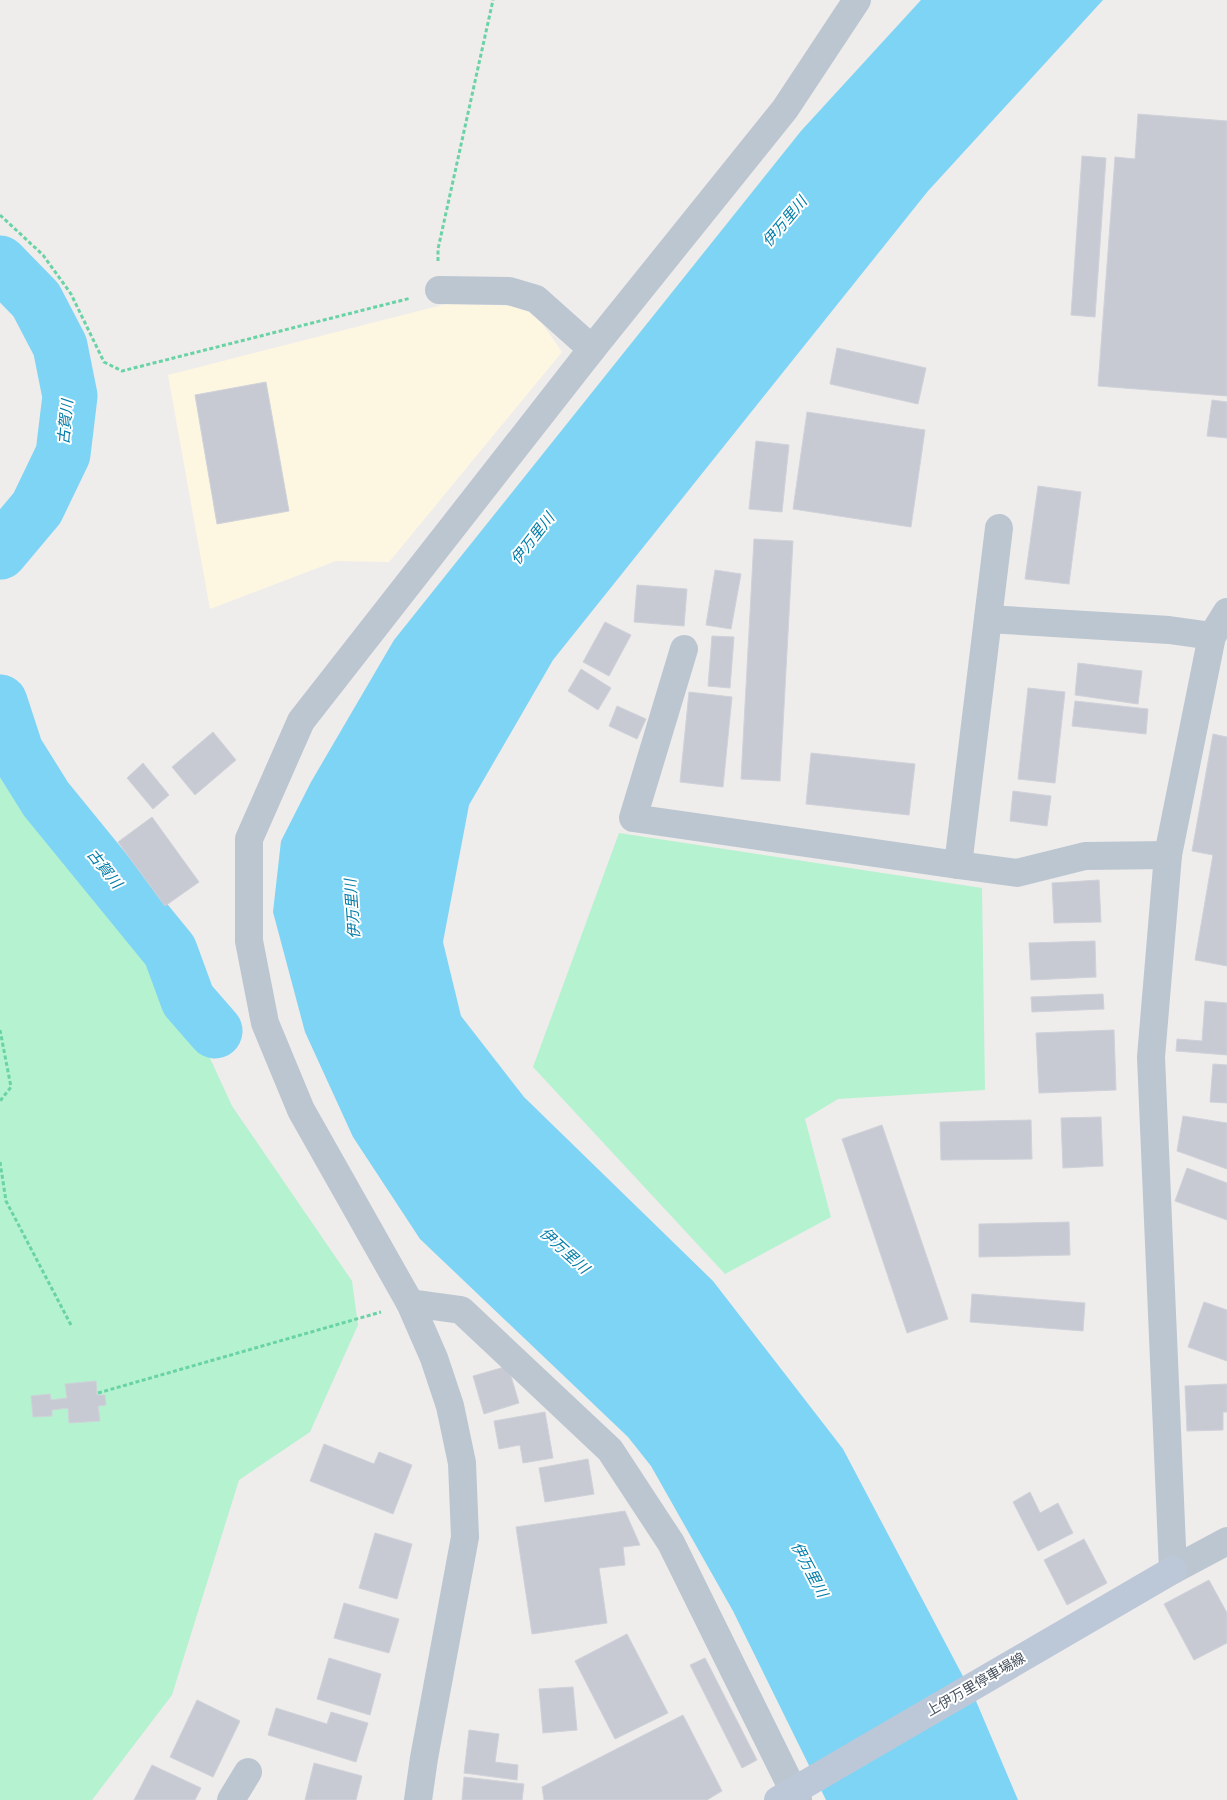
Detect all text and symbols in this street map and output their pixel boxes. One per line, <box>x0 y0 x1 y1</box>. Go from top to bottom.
water label: 伊万里川 <box>758 191 814 252</box>
water label: 古賀川 <box>54 397 79 445</box>
water label: 伊万里川 <box>506 507 561 569</box>
water label: 古賀川 <box>82 845 128 895</box>
water label: 伊万里川 <box>340 876 366 940</box>
water label: 伊万里川 <box>535 1223 595 1280</box>
water label: 伊万里川 <box>786 1539 833 1603</box>
street label: 上伊万里停車場線 <box>923 1648 1029 1722</box>

